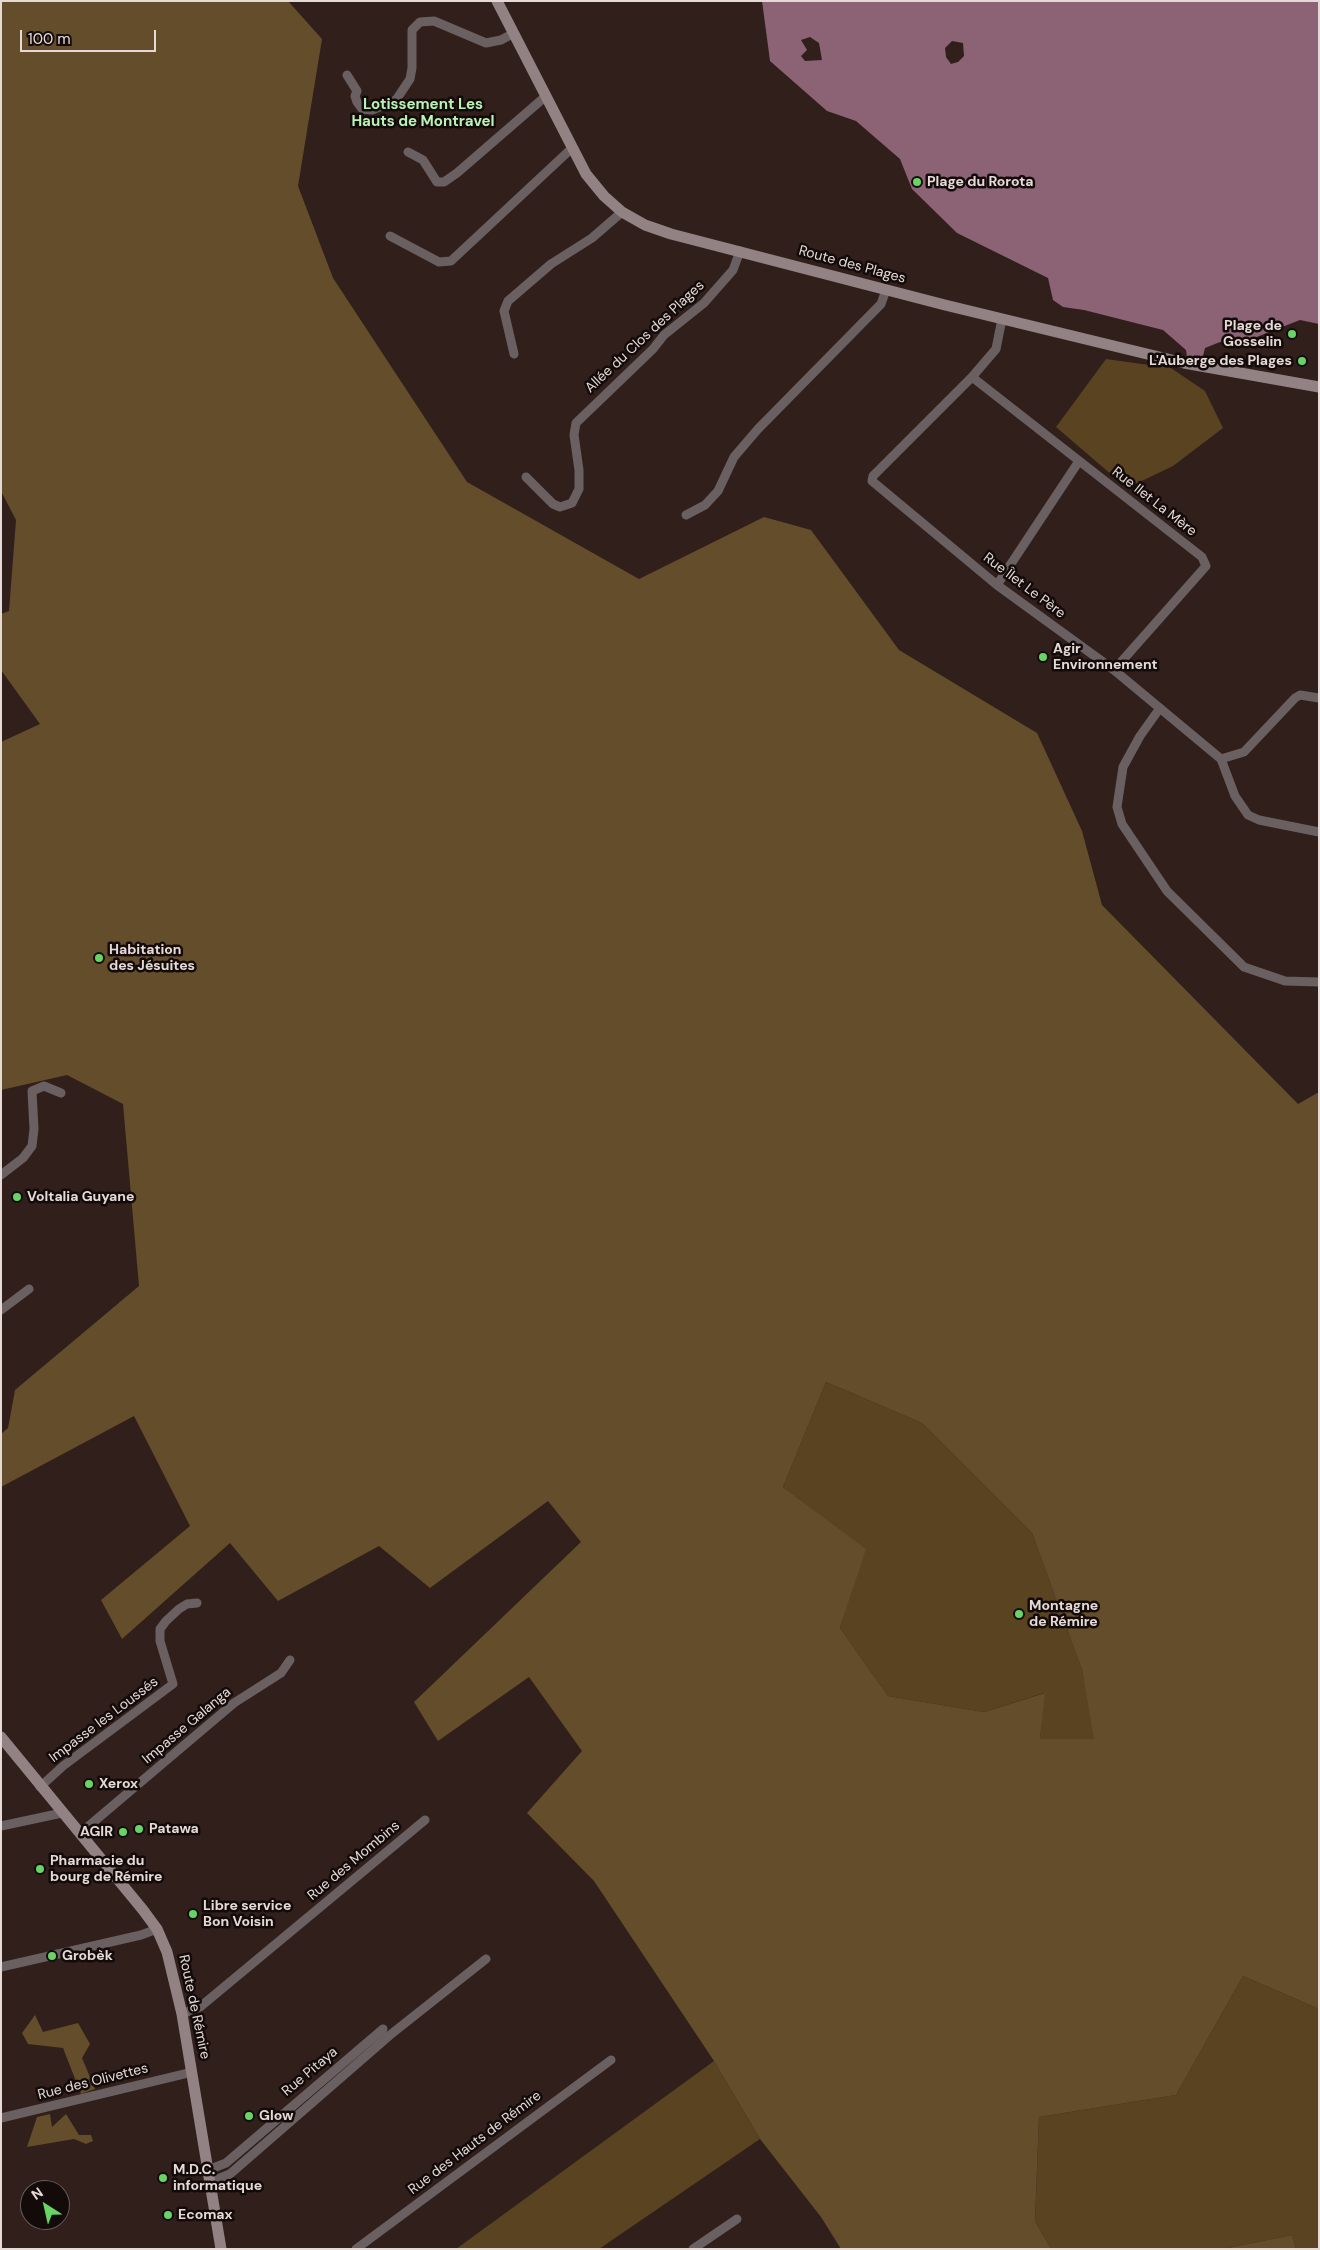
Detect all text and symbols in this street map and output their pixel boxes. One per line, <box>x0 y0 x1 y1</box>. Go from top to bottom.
scale bar <box>22 20 159 52</box>
text: 100 m <box>28 29 71 49</box>
district label: Lotissement Les Hauts de Montravel <box>351 96 495 131</box>
place label: Plage du Rorota <box>927 174 1033 190</box>
marker: Plage du Rorota <box>911 176 923 188</box>
street label: Route des Plages <box>797 243 907 287</box>
street label: Allée du Clos des Plages <box>582 277 708 397</box>
place label: Plage de Gosselin <box>1223 318 1282 351</box>
marker: Plage de Gosselin <box>1286 328 1298 340</box>
place label: L'Auberge des Plages <box>1149 353 1292 369</box>
marker: L'Auberge des Plages <box>1296 355 1308 367</box>
street label: Rue Ilet La Mère <box>1108 464 1200 540</box>
street label: Rue Îlet Le Père <box>980 550 1068 622</box>
place label: Agir Environnement <box>1053 641 1158 674</box>
marker: Agir Environnement <box>1037 651 1049 663</box>
place label: Habitation des Jésuites <box>109 942 195 974</box>
marker: Habitation des Jésuites <box>93 952 105 964</box>
place label: Voltalia Guyane <box>27 1189 134 1205</box>
marker: Voltalia Guyane <box>11 1191 23 1203</box>
place label: Montagne de Rémire <box>1029 1598 1098 1630</box>
marker: Montagne de Rémire <box>1013 1608 1025 1620</box>
street label: Impasse les Loussés <box>46 1674 162 1766</box>
street label: Impasse Galanga <box>139 1684 235 1768</box>
place label: Xerox <box>99 1776 138 1792</box>
marker: Xerox <box>83 1778 95 1790</box>
street label: Rue des Mombins <box>304 1818 404 1904</box>
place label: Patawa <box>149 1821 199 1837</box>
marker: Patawa <box>133 1823 145 1835</box>
place label: AGIR <box>80 1824 113 1840</box>
marker: AGIR <box>117 1826 129 1838</box>
place label: Pharmacie du bourg de Rémire <box>50 1853 162 1885</box>
marker: Pharmacie du bourg de Rémire <box>34 1863 46 1875</box>
place label: Libre service Bon Voisin <box>203 1898 291 1930</box>
marker: Libre service Bon Voisin <box>187 1908 199 1920</box>
place label: Grobèk <box>62 1948 113 1964</box>
marker: Grobèk <box>46 1950 58 1962</box>
street label: Route de Rémire <box>175 1953 213 2061</box>
street label: Rue Pitaya <box>279 2044 341 2100</box>
street label: Rue des Olivettes <box>36 2060 150 2104</box>
street label: Rue des Hauts de Rémire <box>405 2088 545 2198</box>
place label: Glow <box>259 2108 293 2124</box>
marker: Glow <box>243 2110 255 2122</box>
place label: M.D.C. informatique <box>173 2162 262 2194</box>
marker: M.D.C. informatique <box>157 2172 169 2184</box>
north arrow <box>20 2180 70 2230</box>
text: N <box>28 2183 46 2204</box>
place label: Ecomax <box>178 2207 233 2223</box>
marker: Ecomax <box>162 2209 174 2221</box>

